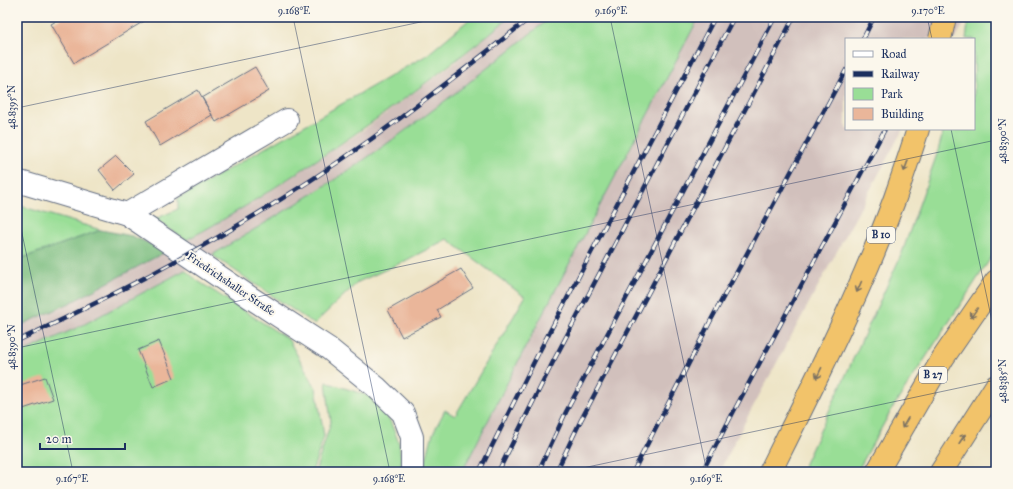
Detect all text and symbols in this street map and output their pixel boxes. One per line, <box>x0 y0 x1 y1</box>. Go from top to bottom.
text: 9.168°E <box>278 5 310 17</box>
text: 9.169°E <box>595 5 627 17</box>
text: 9.170°E <box>911 5 945 17</box>
legend <box>845 38 975 130</box>
text: Road <box>881 47 907 61</box>
text: Railway <box>881 67 920 81</box>
text: 48.8395°N <box>6 84 18 129</box>
text: Park <box>881 87 903 101</box>
text: Building <box>881 107 924 122</box>
text: 48.8390°N <box>997 118 1009 164</box>
one-way arrow <box>902 160 910 172</box>
road number: B 10 <box>867 227 895 243</box>
street label: Friedrichshaller Straße <box>185 250 278 318</box>
one-way arrow <box>855 281 862 293</box>
one-way arrow <box>970 307 978 318</box>
text: 48.8390°N <box>6 324 18 370</box>
text: 48.8385°N <box>997 358 1009 403</box>
one-way arrow <box>815 367 823 379</box>
road number: B 27 <box>919 367 947 383</box>
one-way arrow <box>900 417 908 429</box>
scale bar <box>40 425 125 451</box>
text: 20 m <box>46 432 72 446</box>
one-way arrow <box>958 434 966 445</box>
text: 9.167°E <box>56 473 88 485</box>
text: 9.168°E <box>373 473 405 485</box>
text: 9.169°E <box>690 473 722 485</box>

